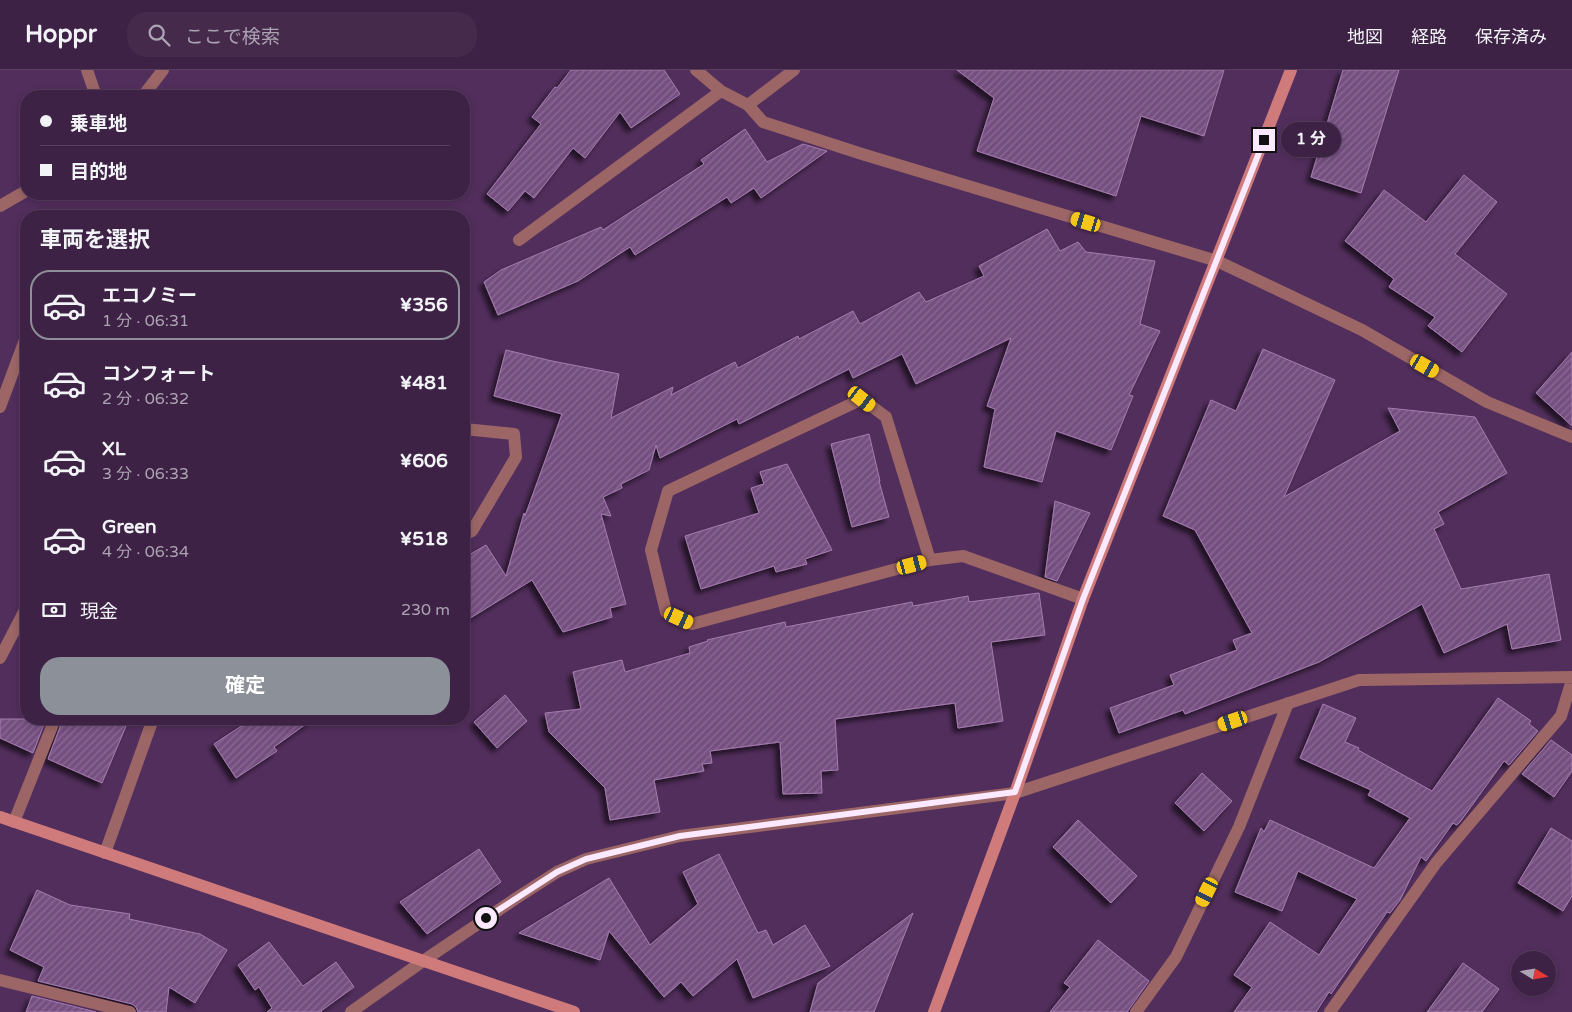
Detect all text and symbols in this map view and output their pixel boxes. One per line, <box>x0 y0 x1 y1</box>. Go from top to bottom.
search box <box>127 12 477 57</box>
text: Hoppr <box>25 20 97 49</box>
icon: search <box>145 21 173 49</box>
text: ここで検索 <box>185 26 280 48</box>
text: 地図 <box>1347 26 1383 48</box>
text: 経路 <box>1411 26 1447 48</box>
text: 保存済み <box>1475 26 1547 48</box>
text: 乗車地 <box>70 113 127 135</box>
callout: 1 分 <box>1282 122 1342 158</box>
route end <box>1253 129 1275 151</box>
text: 1 分 <box>1296 129 1326 149</box>
text: 目的地 <box>70 161 127 183</box>
car <box>1069 210 1102 234</box>
text: 車両を選択 <box>40 227 150 253</box>
icon: car <box>42 283 87 328</box>
text: エコノミー <box>102 285 197 307</box>
text: ¥356 <box>400 294 448 316</box>
text: 1 分 · 06:31 <box>102 311 189 331</box>
car <box>1408 352 1441 380</box>
icon: car <box>42 361 87 406</box>
text: コンフォート <box>102 363 215 385</box>
text: ¥481 <box>400 372 448 394</box>
car <box>845 384 878 414</box>
text: 2 分 · 06:32 <box>102 389 189 409</box>
text: XL <box>102 438 126 460</box>
icon: car <box>42 439 87 484</box>
text: ¥606 <box>400 450 448 472</box>
text: 3 分 · 06:33 <box>102 464 189 484</box>
text: Green <box>102 516 156 538</box>
icon: car <box>42 517 87 562</box>
text: ¥518 <box>400 528 448 550</box>
text: 4 分 · 06:34 <box>102 542 189 562</box>
car <box>895 554 928 576</box>
icon: cash <box>40 596 68 624</box>
text: 230 m <box>401 600 450 620</box>
text: 現金 <box>80 601 118 623</box>
car <box>662 605 695 631</box>
button: 確定 <box>40 657 450 715</box>
car <box>1216 709 1249 733</box>
car <box>1193 875 1220 909</box>
route start <box>475 907 497 929</box>
north arrow <box>1511 951 1556 996</box>
map controls <box>1511 951 1556 996</box>

